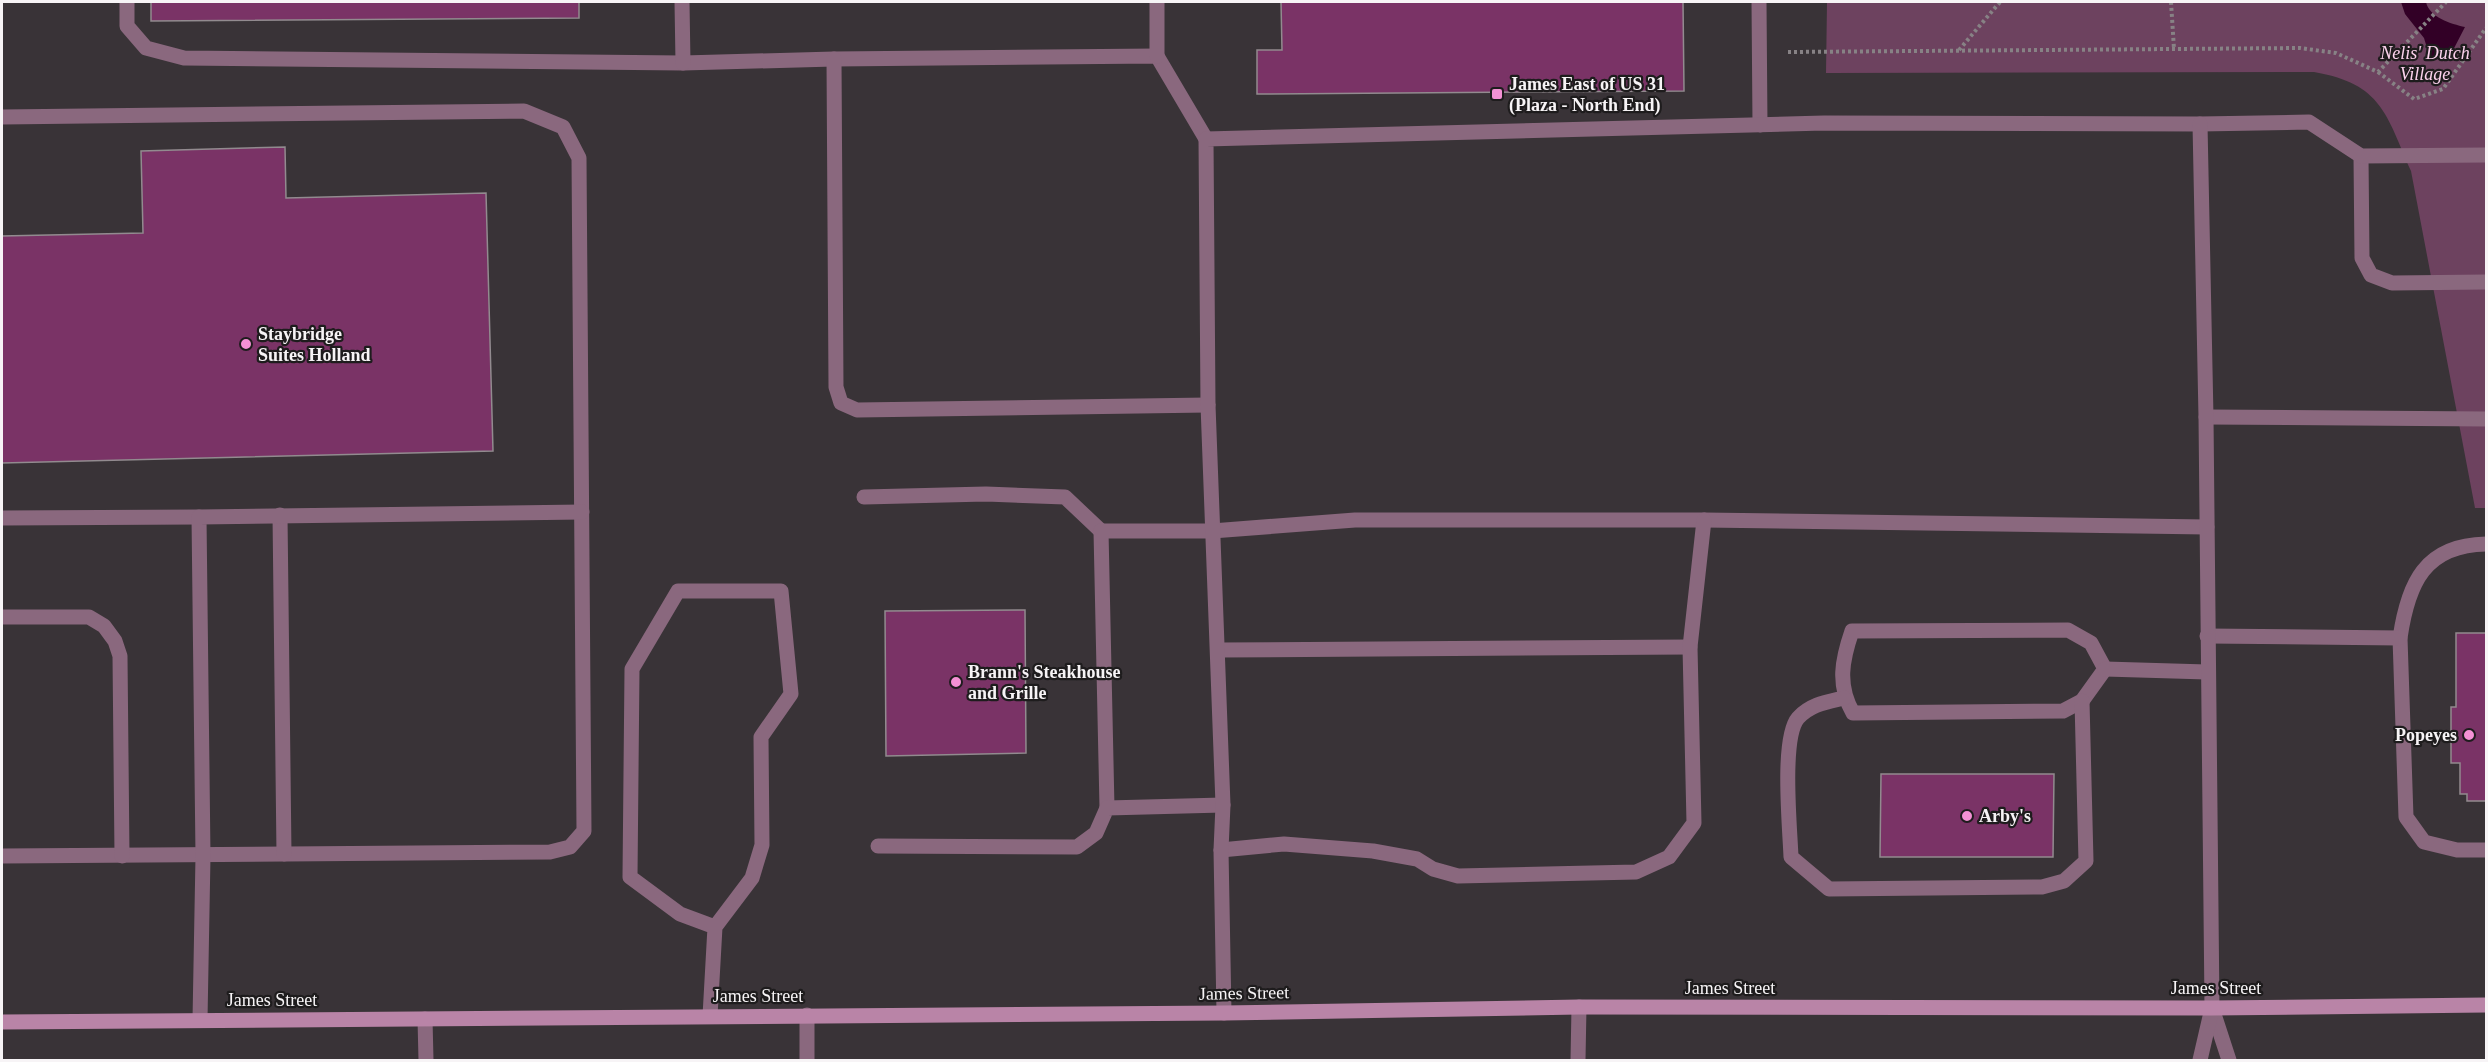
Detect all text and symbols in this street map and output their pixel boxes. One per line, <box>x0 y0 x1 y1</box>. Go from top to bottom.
park label: Nelis' Dutch Village <box>2379 43 2470 84</box>
place label: James East of US 31 (Plaza - North End) <box>1509 74 1665 116</box>
marker: James East of US 31 (Plaza - North End) <box>1490 87 1504 101</box>
place label: Staybridge Suites Holland <box>258 324 371 365</box>
marker: Staybridge Suites Holland <box>239 337 253 351</box>
place label: Brann's Steakhouse and Grille <box>968 662 1121 703</box>
marker: Brann's Steakhouse and Grille <box>949 675 963 689</box>
place label: Popeyes <box>2395 725 2457 745</box>
marker: Popeyes <box>2462 728 2476 742</box>
place label: Arby's <box>1979 806 2031 826</box>
marker: Arby's <box>1960 809 1974 823</box>
street label: James Street <box>1685 978 1775 998</box>
street label: James Street <box>2171 978 2261 998</box>
street label: James Street <box>1199 982 1289 1004</box>
street label: James Street <box>713 986 803 1006</box>
street label: James Street <box>227 990 317 1010</box>

